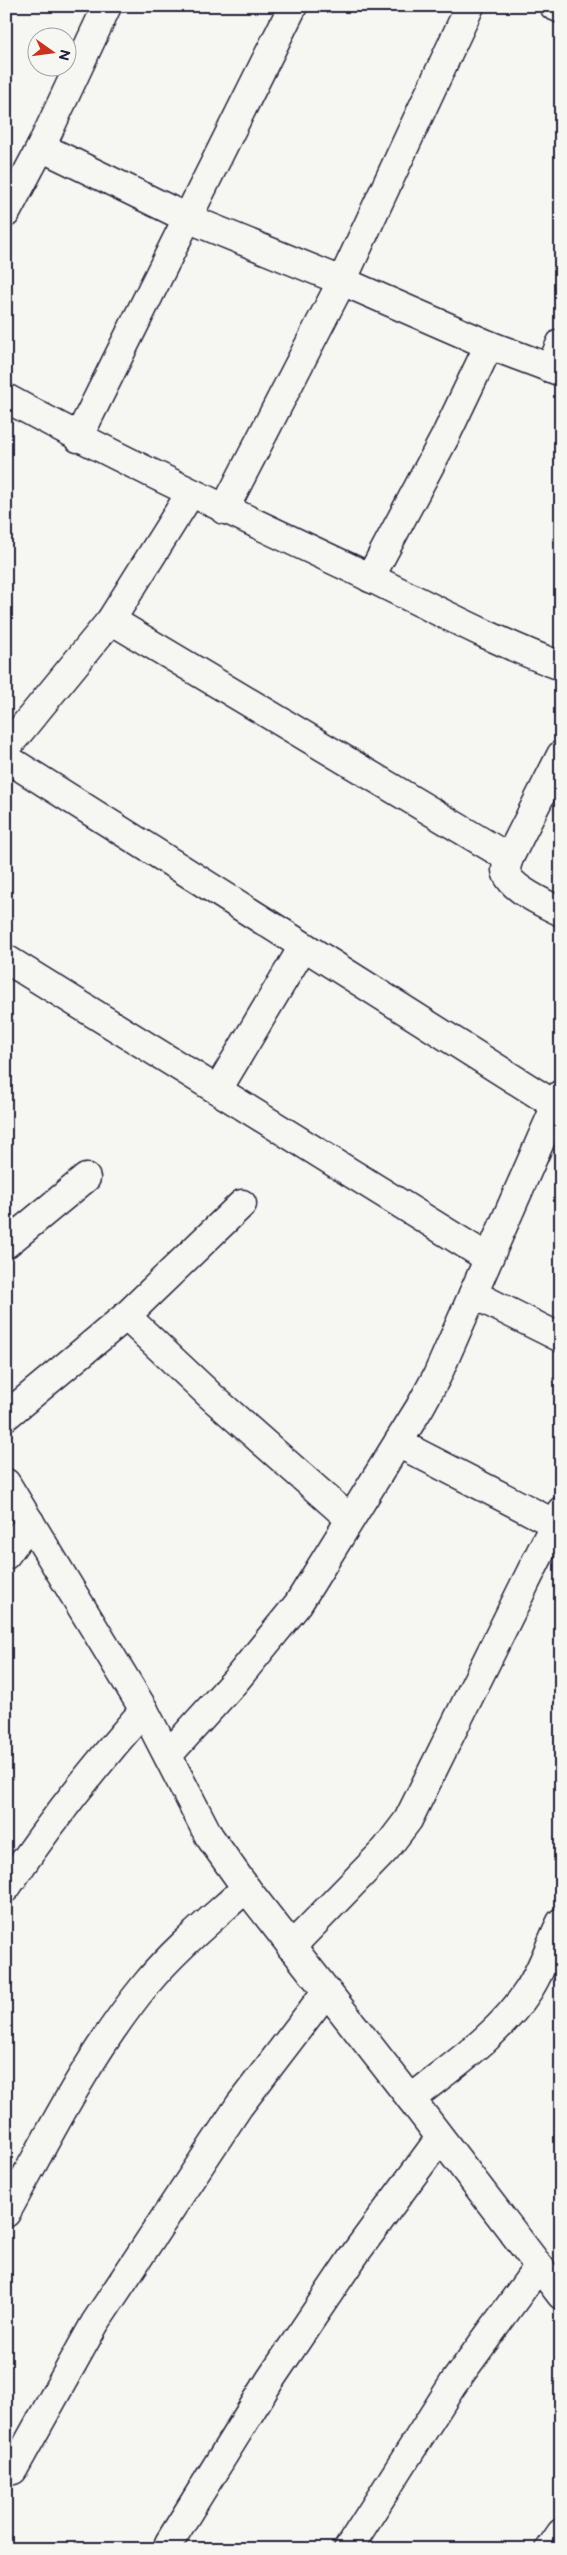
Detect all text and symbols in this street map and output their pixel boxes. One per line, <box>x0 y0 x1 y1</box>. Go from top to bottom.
north arrow <box>28 28 78 78</box>
text: N <box>55 48 74 62</box>

